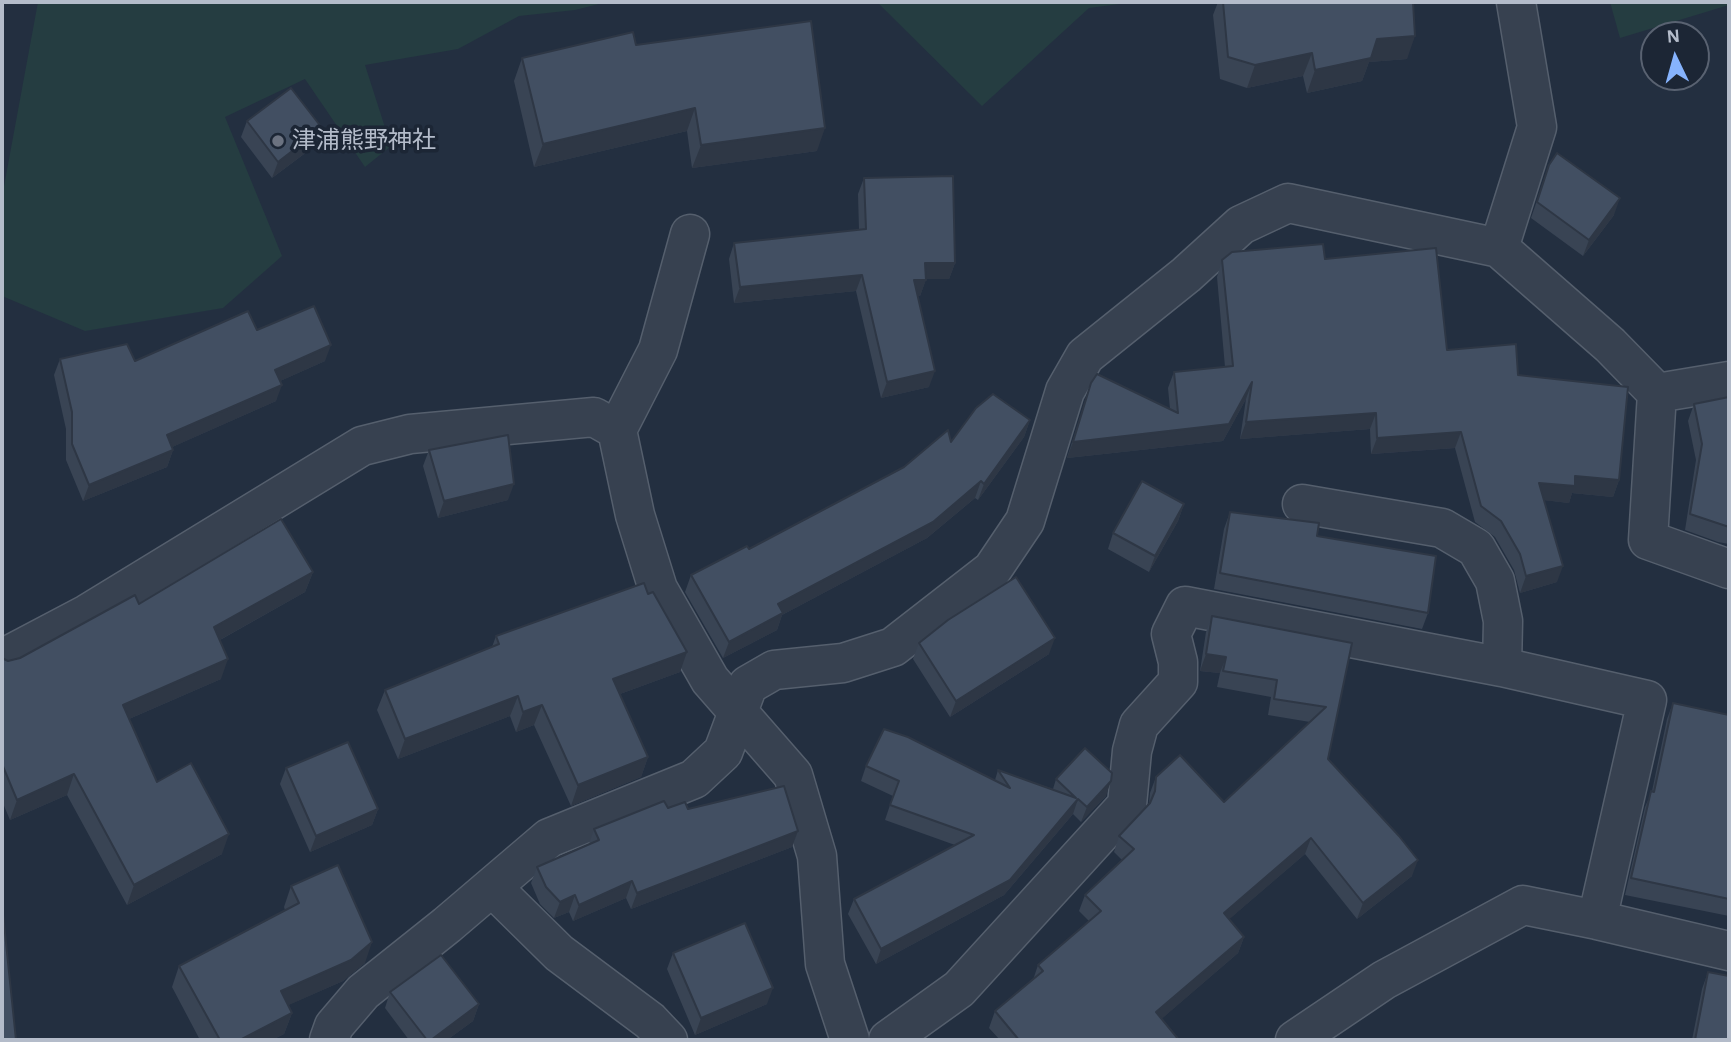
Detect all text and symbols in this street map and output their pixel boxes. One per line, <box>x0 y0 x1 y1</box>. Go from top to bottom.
north arrow <box>1640 21 1710 91</box>
text: N <box>1666 27 1681 47</box>
place label: 津浦熊野神社 <box>292 127 436 155</box>
marker: 津浦熊野神社 <box>270 133 286 149</box>

